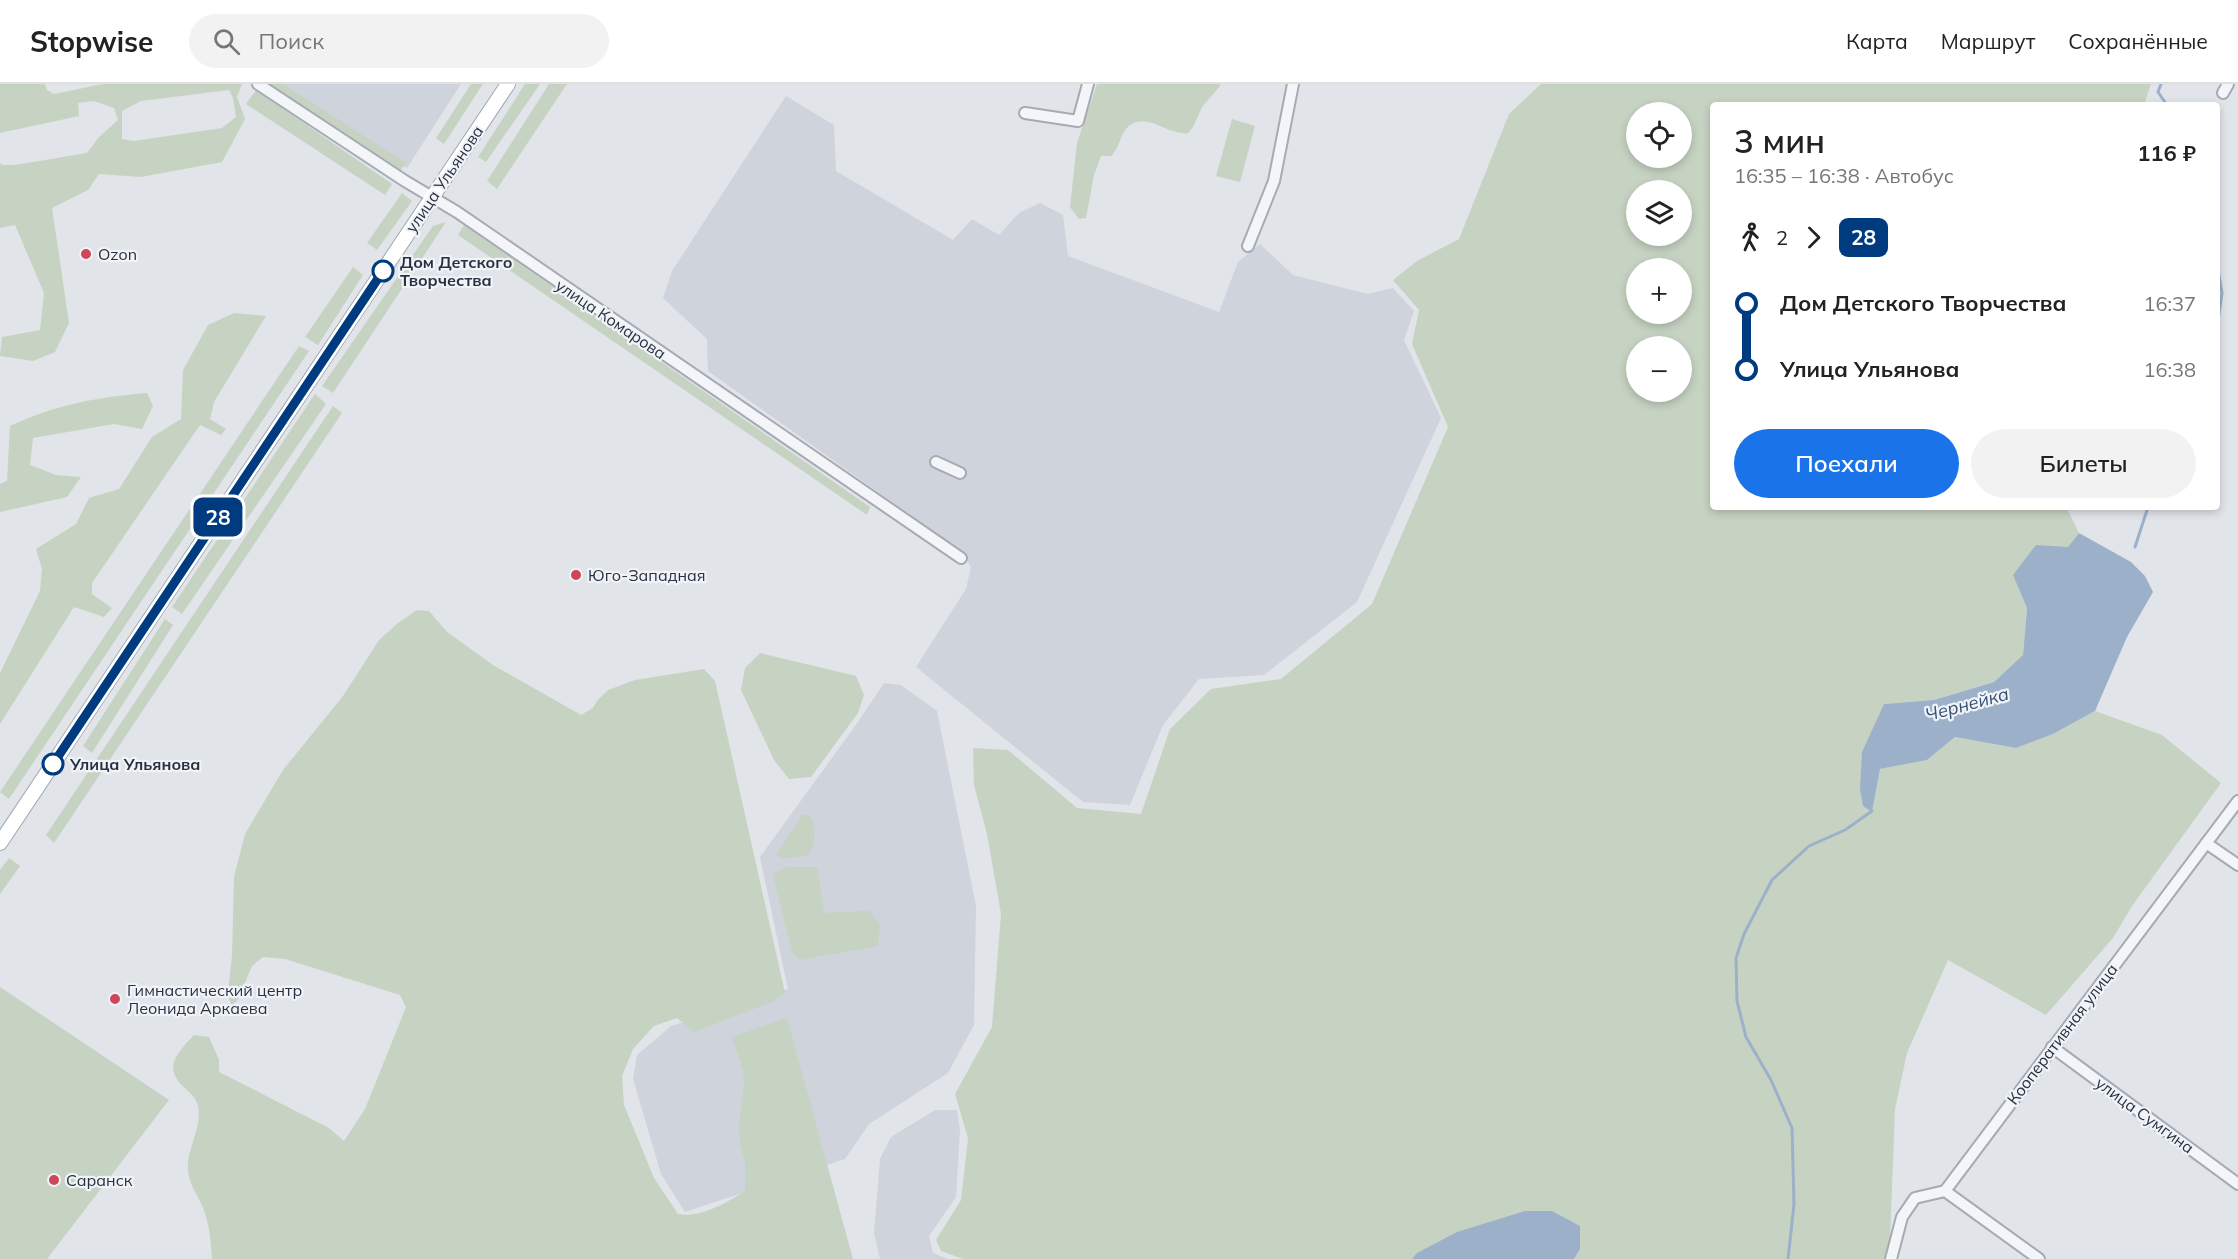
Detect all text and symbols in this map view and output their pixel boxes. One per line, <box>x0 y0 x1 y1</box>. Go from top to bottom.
search box <box>189 14 609 68</box>
text: Stopwise <box>30 24 153 59</box>
icon: search <box>210 25 243 58</box>
text: Поиск <box>258 27 324 55</box>
text: Карта <box>1846 28 1908 54</box>
text: Маршрут <box>1941 28 2035 54</box>
text: Сохранённые <box>2068 28 2208 54</box>
map controls <box>1626 102 1692 402</box>
button: locate <box>1626 102 1692 168</box>
text: 3 мин <box>1734 120 1825 161</box>
street label: улица Ульянова <box>401 122 487 236</box>
text: 116 ₽ <box>2137 139 2196 167</box>
text: 16:35 – 16:38 · Автобус <box>1734 163 1954 188</box>
button: layers <box>1626 180 1692 246</box>
icon: walk <box>1734 221 1767 254</box>
icon: forward <box>1797 221 1830 254</box>
text: 28 <box>1851 224 1876 250</box>
text: 2 <box>1776 225 1788 250</box>
place label: Ozon <box>98 244 137 264</box>
marker: Ozon <box>79 247 93 261</box>
place label: Дом Детского Творчества <box>400 252 512 290</box>
button: + <box>1626 258 1692 324</box>
marker: Дом Детского Творчества <box>372 260 394 282</box>
street label: улица Комарова <box>552 275 670 363</box>
text: Дом Детского Творчества <box>1780 289 2067 317</box>
text: 16:37 <box>2143 291 2196 316</box>
button: − <box>1626 336 1692 402</box>
text: Улица Ульянова <box>1780 355 1959 383</box>
text: 16:38 <box>2143 357 2196 382</box>
button: Поехали <box>1734 429 1959 498</box>
button: Билеты <box>1971 429 2196 498</box>
line badge: 28 <box>191 498 245 536</box>
text: 28 <box>205 504 231 530</box>
place label: Юго-Западная <box>588 565 706 585</box>
marker: Юго-Западная <box>569 568 583 582</box>
water label: Чернейка <box>1923 682 2011 726</box>
marker: Улица Ульянова <box>42 753 64 775</box>
place label: Улица Ульянова <box>69 754 200 774</box>
street label: Кооперативная улица <box>2002 959 2122 1109</box>
place label: Гимнастический центр Леонида Аркаева <box>127 980 302 1018</box>
marker: Гимнастический центр Леонида Аркаева <box>108 992 122 1006</box>
street label: улица Сумгина <box>2092 1073 2198 1157</box>
place label: Саранск <box>66 1170 133 1190</box>
marker: Саранск <box>47 1173 61 1187</box>

